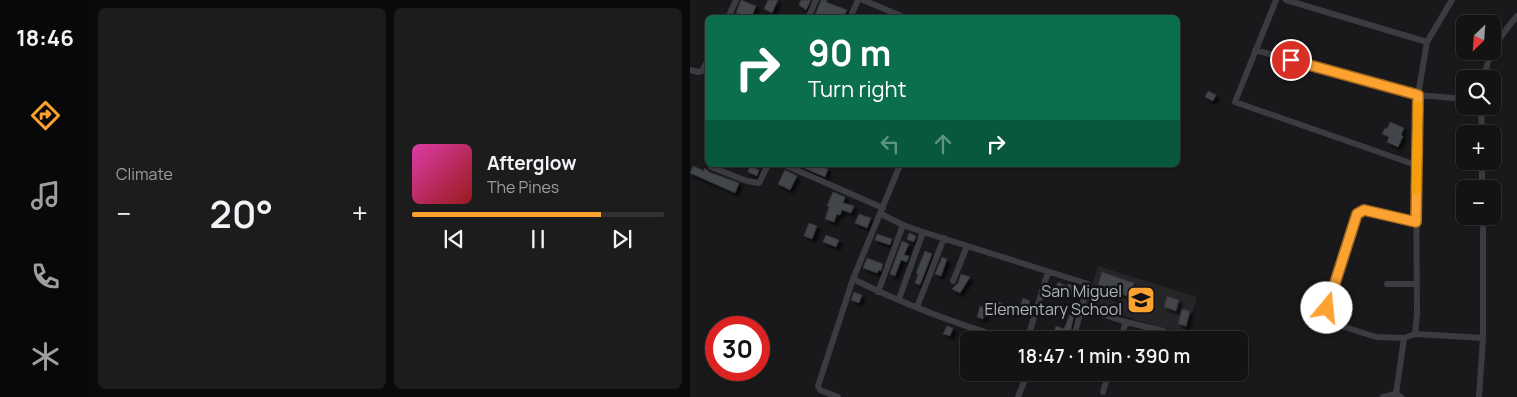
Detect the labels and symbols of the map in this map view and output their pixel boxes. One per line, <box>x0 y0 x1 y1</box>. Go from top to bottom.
north arrow <box>1456 15 1501 60</box>
pin <box>1270 39 1312 81</box>
place label: San Miguel Elementary School <box>984 280 1122 320</box>
position arrow <box>1300 281 1352 333</box>
school or university icon: San Miguel Elementary School <box>1126 285 1156 315</box>
speed limit sign: 30 <box>705 316 770 381</box>

